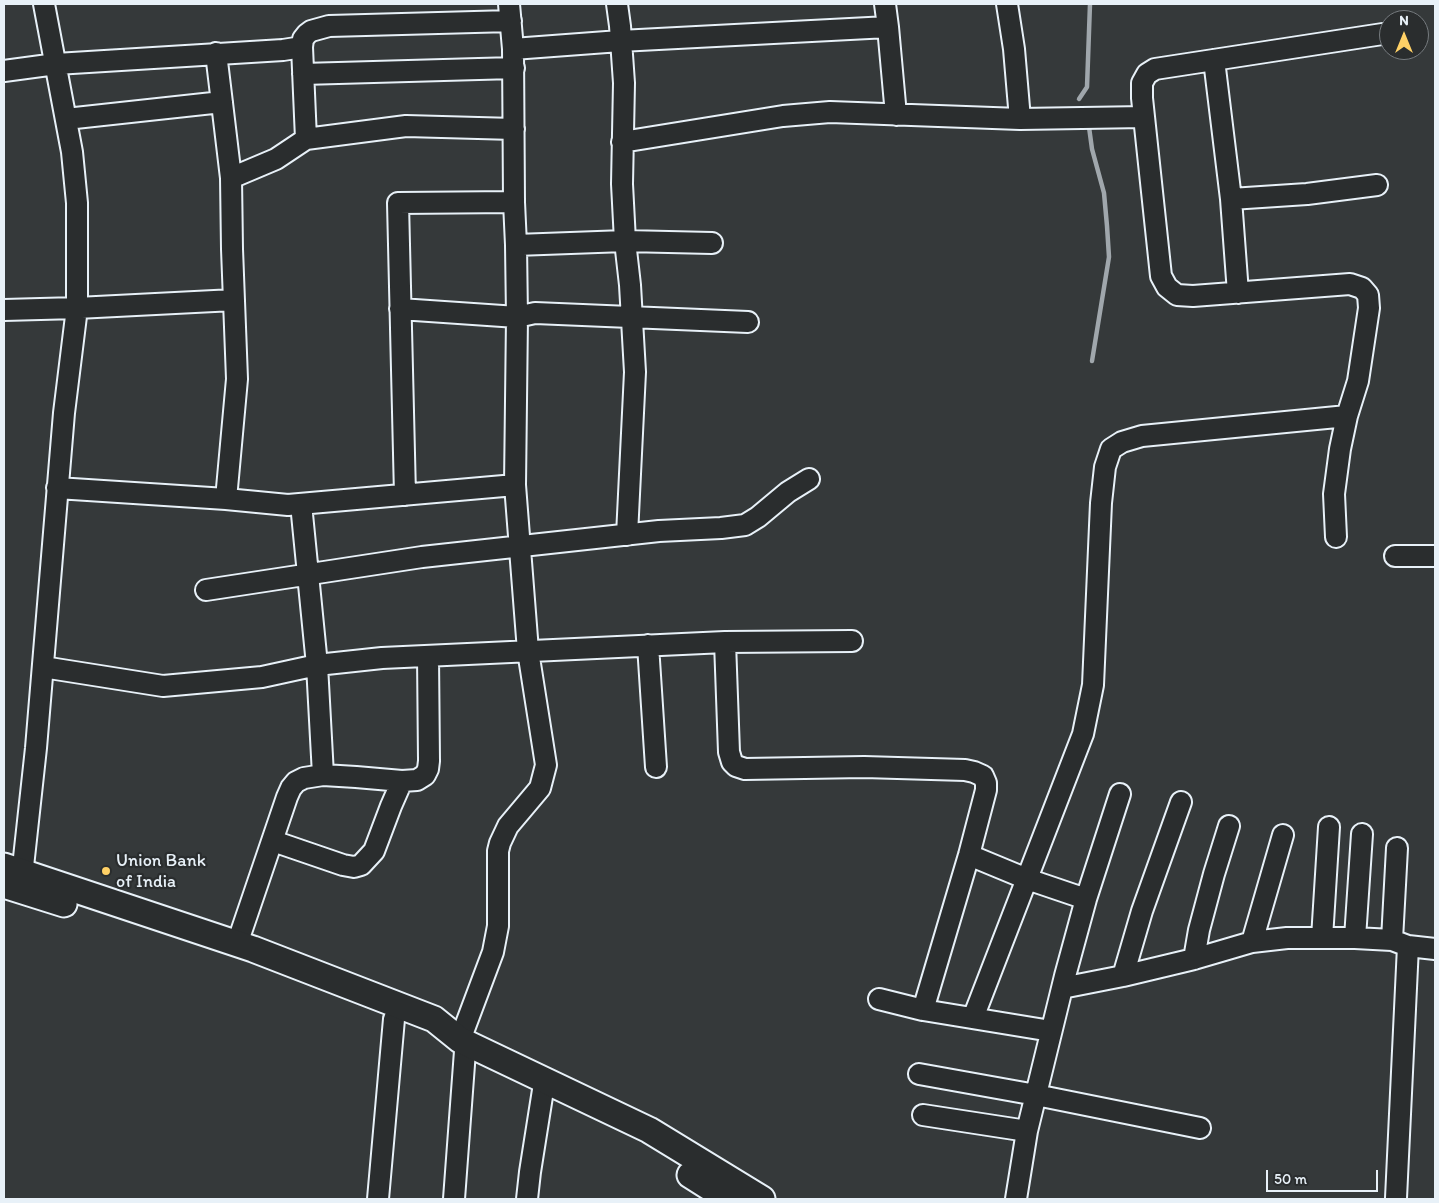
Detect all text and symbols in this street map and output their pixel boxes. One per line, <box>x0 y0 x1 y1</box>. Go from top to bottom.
north arrow <box>1379 10 1429 60</box>
text: N <box>1399 12 1409 29</box>
place label: Union Bank of India <box>116 850 206 892</box>
marker: Union Bank of India <box>100 865 112 877</box>
scale bar <box>1269 1160 1382 1192</box>
text: 50 m <box>1274 1170 1307 1188</box>

